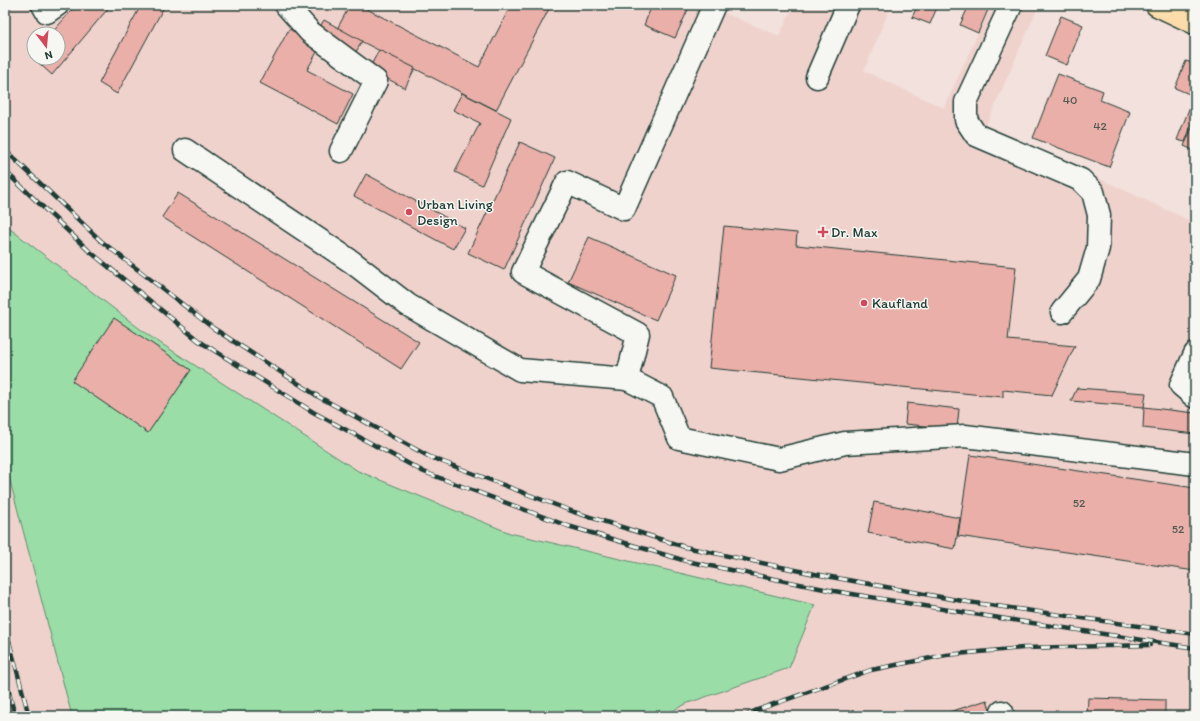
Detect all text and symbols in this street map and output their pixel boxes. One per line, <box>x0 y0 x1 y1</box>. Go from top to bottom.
north arrow <box>26 26 66 66</box>
text: N <box>43 48 54 62</box>
house number: 40 <box>1063 93 1077 107</box>
house number: 42 <box>1093 119 1107 133</box>
place label: Urban Living Design <box>417 196 494 229</box>
marker: Urban Living Design <box>404 207 414 217</box>
place label: Dr. Max <box>831 224 878 241</box>
marker: Dr. Max <box>818 227 828 237</box>
place label: Kaufland <box>872 295 928 312</box>
marker: Kaufland <box>859 298 869 308</box>
house number: 52 <box>1073 496 1086 510</box>
house number: 52 <box>1172 522 1185 536</box>

